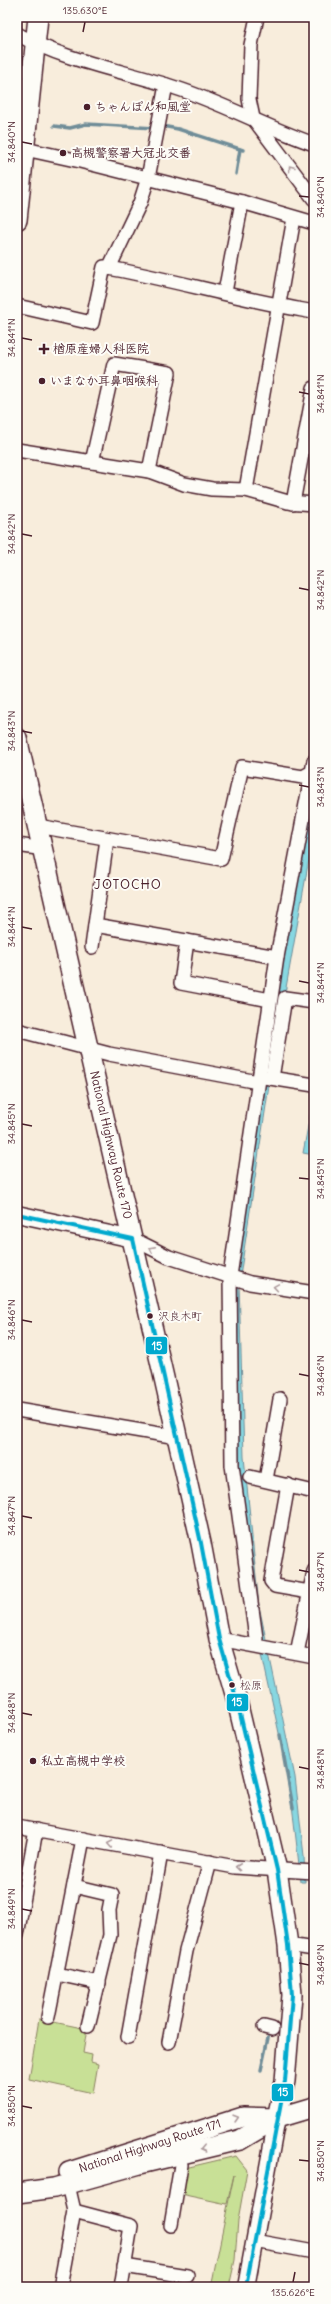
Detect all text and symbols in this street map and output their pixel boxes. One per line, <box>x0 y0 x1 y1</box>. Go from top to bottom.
text: 135.630°E <box>63 4 107 17</box>
place label: ちゃんぽん和風堂 <box>95 99 191 114</box>
marker: ちゃんぽん和風堂 <box>82 102 92 112</box>
text: 34.840°N <box>5 121 18 163</box>
place label: 高槻警察署大冠北交番 <box>71 145 191 160</box>
marker: 高槻警察署大冠北交番 <box>58 148 68 158</box>
one-way arrow <box>288 165 295 172</box>
text: 34.840°N <box>314 176 327 218</box>
text: 34.841°N <box>5 318 18 358</box>
place label: 楢原産婦人科医院 <box>53 341 149 356</box>
marker: 楢原産婦人科医院 <box>38 343 50 355</box>
place label: いまなか耳鼻咽喉科 <box>50 373 158 388</box>
text: 34.841°N <box>314 374 327 414</box>
marker: いまなか耳鼻咽喉科 <box>37 376 47 386</box>
text: 34.842°N <box>5 514 18 554</box>
text: 34.842°N <box>314 570 327 610</box>
text: 34.843°N <box>5 711 18 752</box>
text: 34.843°N <box>314 767 327 808</box>
district label: JOTOCHO <box>94 876 162 893</box>
text: 34.844°N <box>5 906 18 948</box>
text: 34.844°N <box>314 962 327 1004</box>
street label: National Highway Route 170 <box>87 1069 136 1221</box>
text: 34.845°N <box>5 1103 18 1145</box>
text: 34.845°N <box>314 1158 327 1200</box>
one-way arrow <box>148 1246 156 1254</box>
one-way arrow <box>272 1283 279 1292</box>
text: 34.846°N <box>5 1299 18 1341</box>
place label: 沢良木町 <box>158 1309 202 1323</box>
marker: 沢良木町 <box>145 1311 155 1321</box>
line badge: 15 <box>145 1336 168 1355</box>
text: 15 <box>152 1339 162 1353</box>
text: 34.846°N <box>314 1355 327 1397</box>
text: 34.847°N <box>5 1496 18 1536</box>
text: 34.847°N <box>314 1552 327 1592</box>
place label: 松原 <box>240 1678 262 1692</box>
marker: 松原 <box>227 1680 237 1690</box>
text: 34.848°N <box>5 1692 18 1734</box>
line badge: 15 <box>226 1693 249 1712</box>
text: 15 <box>232 1695 242 1709</box>
text: 34.848°N <box>314 1748 327 1790</box>
place label: 私立高槻中学校 <box>41 1753 125 1768</box>
marker: 私立高槻中学校 <box>28 1756 38 1766</box>
one-way arrow <box>107 1840 113 1849</box>
one-way arrow <box>235 1862 241 1871</box>
text: 34.849°N <box>5 1888 18 1930</box>
text: 34.849°N <box>314 1944 327 1986</box>
line badge: 15 <box>271 2083 294 2102</box>
text: 34.850°N <box>5 2085 18 2127</box>
text: 15 <box>278 2085 288 2099</box>
street label: National Highway Route 171 <box>77 2115 223 2176</box>
one-way arrow <box>233 2115 239 2123</box>
text: 34.850°N <box>314 2140 327 2182</box>
one-way arrow <box>200 2145 206 2153</box>
text: 135.626°E <box>271 2286 315 2299</box>

